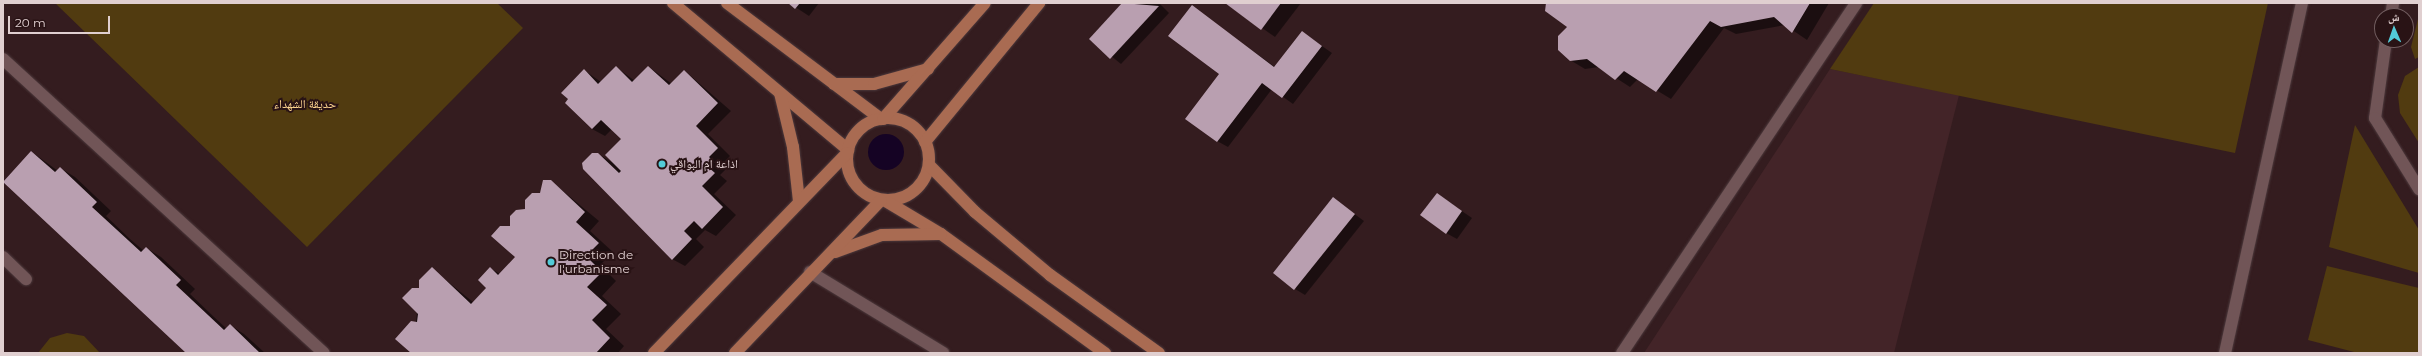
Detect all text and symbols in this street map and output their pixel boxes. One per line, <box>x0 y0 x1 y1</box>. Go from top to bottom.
scale bar <box>10 8 112 34</box>
north arrow <box>2374 8 2414 48</box>
text: ش <box>2388 10 2400 24</box>
text: 20 m <box>15 15 46 30</box>
park label: حديقة الشهداء <box>274 97 336 111</box>
place label: اذاعة ام البواقي <box>670 157 738 171</box>
marker: اذاعة ام البواقي <box>657 159 667 169</box>
place label: Direction de l'urbanisme <box>559 248 633 276</box>
marker: Direction de l'urbanisme <box>546 257 556 267</box>

